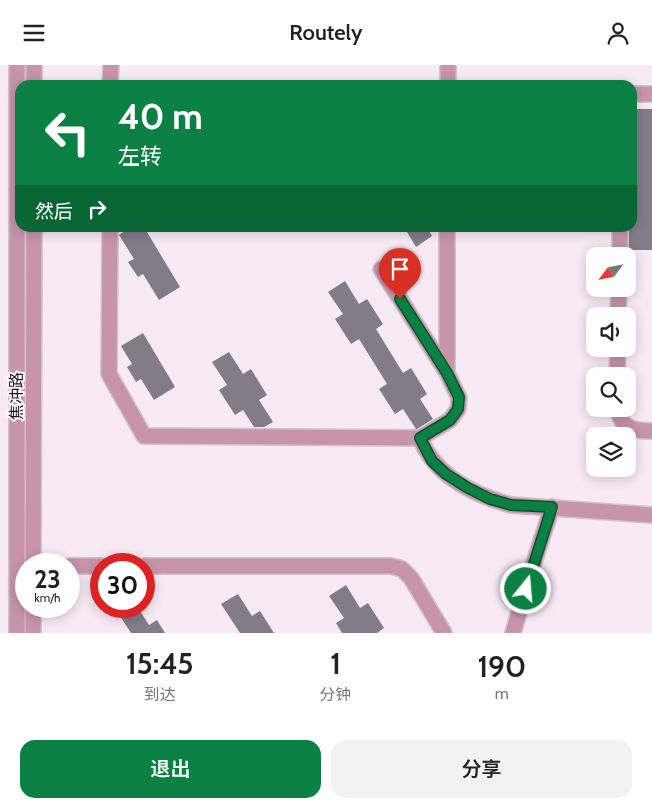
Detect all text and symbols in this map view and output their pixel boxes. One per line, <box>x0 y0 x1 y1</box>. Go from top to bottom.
icon: menu <box>20 19 48 47</box>
text: Routely <box>289 19 363 46</box>
icon: person <box>604 19 632 47</box>
text: 40 m <box>118 95 203 138</box>
icon: left <box>35 100 100 165</box>
text: 左转 <box>118 143 162 170</box>
icon: right <box>83 195 111 223</box>
text: 然后 <box>35 200 73 223</box>
north arrow <box>586 247 636 297</box>
map controls <box>586 247 636 477</box>
pin <box>379 248 421 299</box>
icon: arrive <box>386 255 414 283</box>
button: sound <box>586 307 636 357</box>
button: search <box>586 367 636 417</box>
street label: 焦冲路 <box>7 372 26 420</box>
button: layers <box>586 427 636 477</box>
speed limit sign: 30 <box>90 553 155 618</box>
position arrow <box>499 562 551 614</box>
text: 23 <box>34 564 61 594</box>
text: km/h <box>34 590 61 605</box>
text: 15:45 <box>126 645 194 682</box>
text: 1 <box>330 645 341 682</box>
text: 190 <box>477 648 526 685</box>
text: m <box>495 684 509 703</box>
text: 到达 <box>144 685 176 704</box>
text: 分钟 <box>319 685 351 704</box>
button: 退出 <box>20 740 321 798</box>
button: 分享 <box>331 740 632 798</box>

